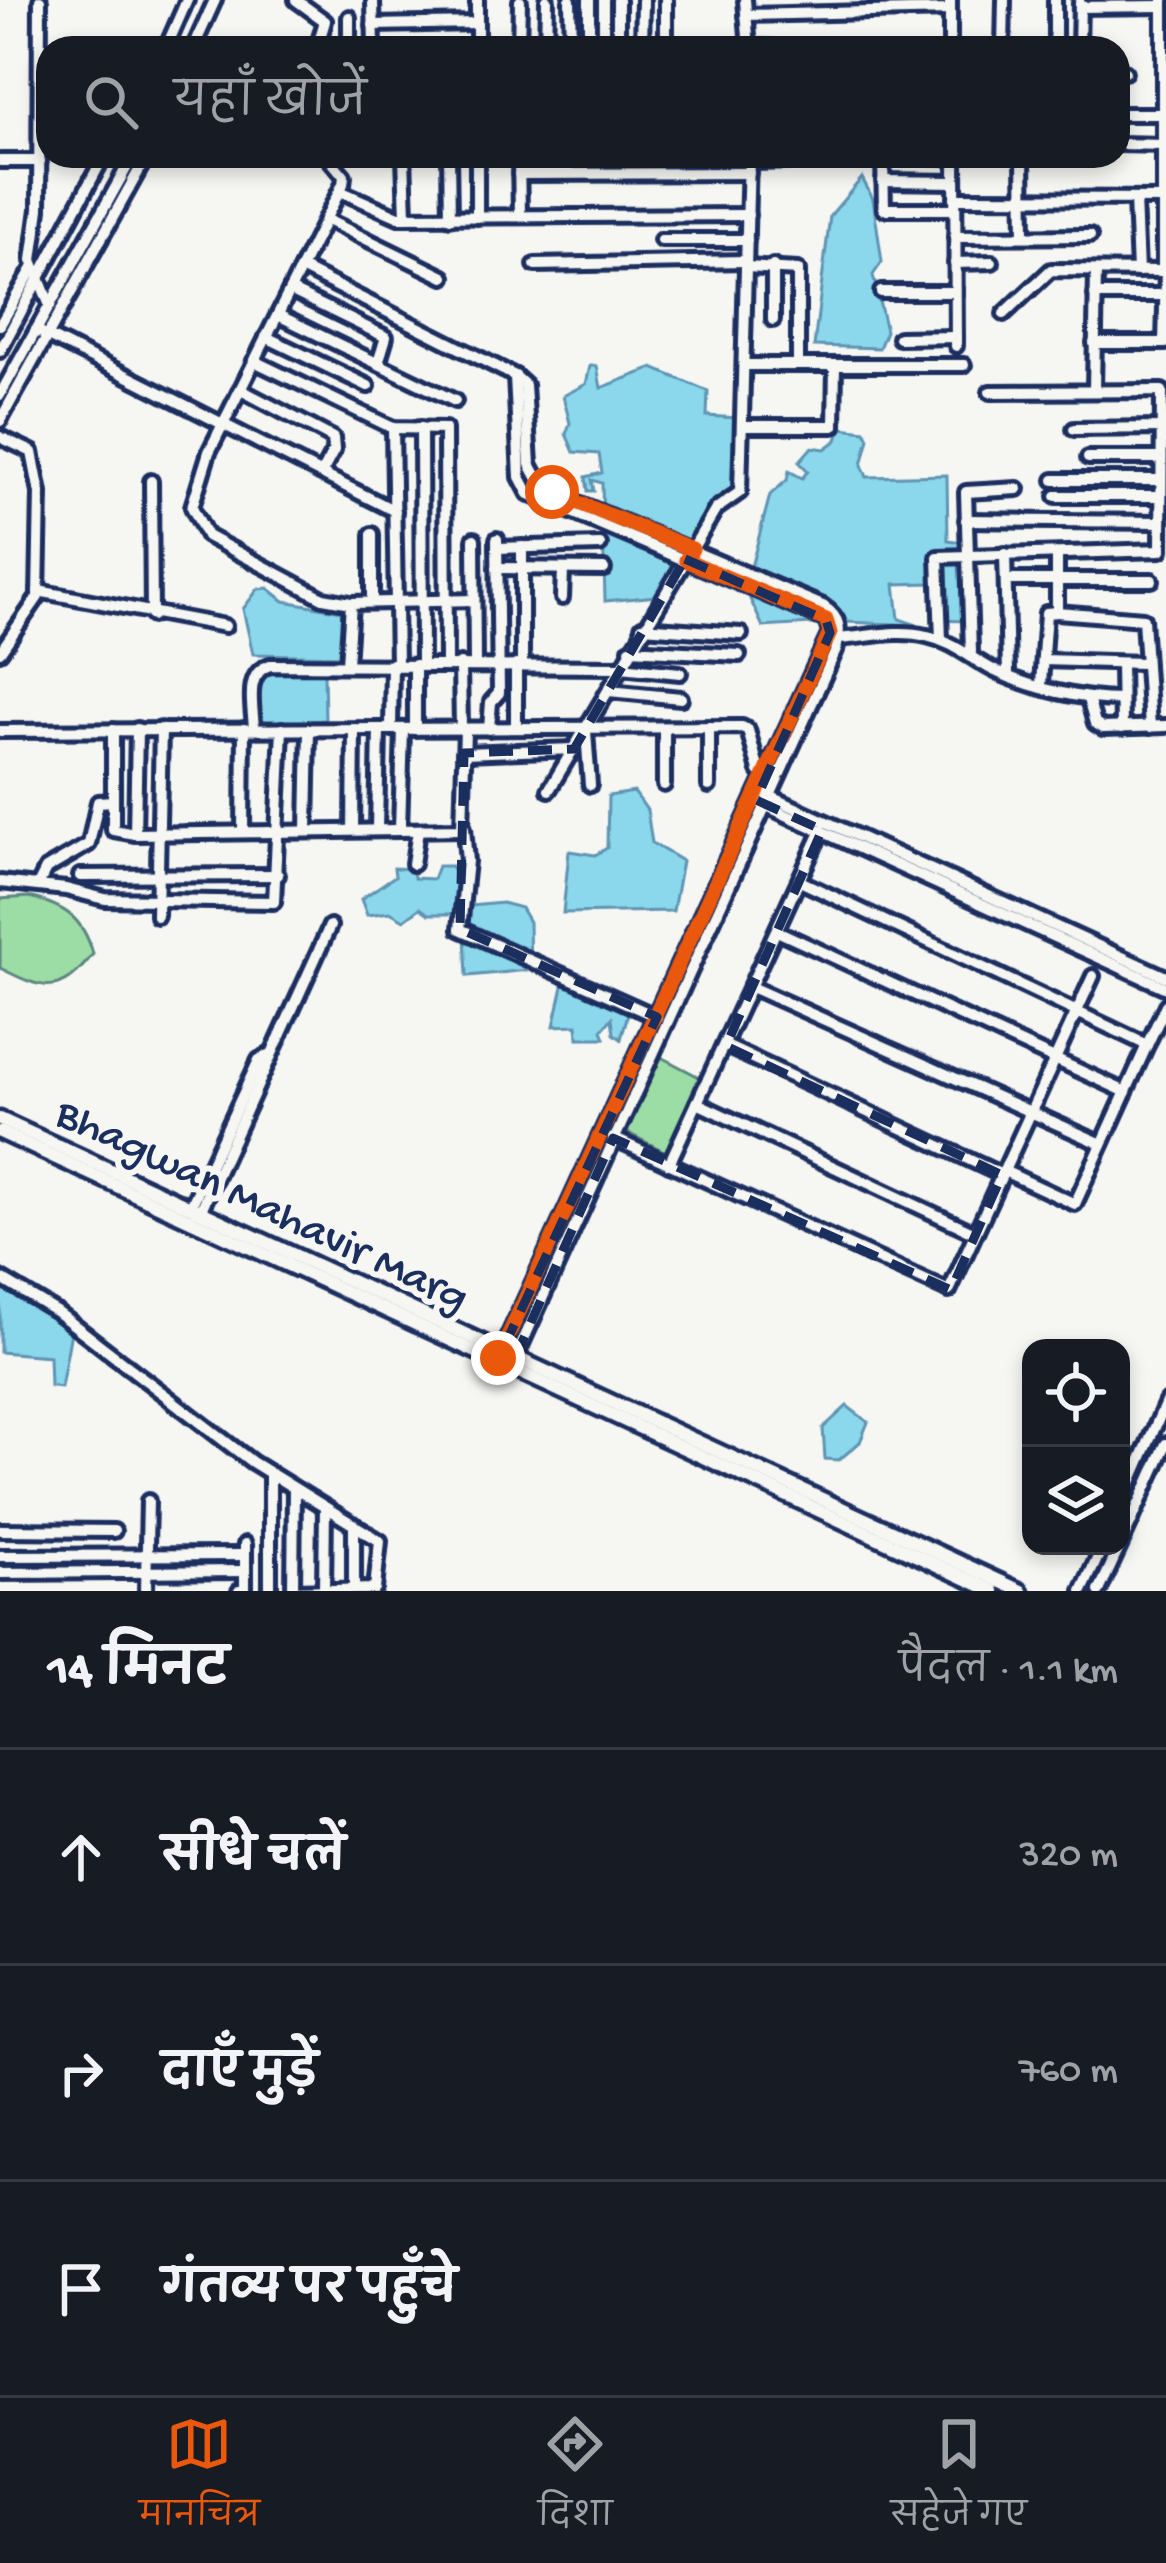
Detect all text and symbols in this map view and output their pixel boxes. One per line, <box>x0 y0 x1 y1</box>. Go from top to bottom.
search box <box>36 36 1130 168</box>
icon: search <box>78 69 144 135</box>
text: यहाँ खोजें <box>174 79 367 132</box>
route start <box>525 465 579 519</box>
street label: Bhagwan Mahavir Marg <box>45 1088 475 1327</box>
route end <box>471 1331 525 1385</box>
map controls <box>1022 1339 1130 1555</box>
button: locate <box>1022 1339 1130 1447</box>
button: layers <box>1022 1447 1130 1555</box>
text: 14 मिनट <box>48 1644 229 1704</box>
text: पैदल · 1.1 km <box>899 1650 1118 1696</box>
icon: ahead <box>48 1824 114 1890</box>
text: सीधे चलें <box>162 1834 345 1887</box>
text: 320 m <box>1020 1834 1118 1880</box>
icon: right <box>48 2040 114 2106</box>
text: दाएँ मुड़ें <box>162 2050 318 2103</box>
text: 760 m <box>1019 2050 1118 2096</box>
icon: arrive <box>48 2256 114 2322</box>
text: गंतव्य पर पहुँचे <box>162 2266 457 2319</box>
tab: मानचित्र <box>139 2411 260 2550</box>
tab: दिशा <box>538 2411 613 2550</box>
tab: सहेजे गए <box>891 2411 1027 2550</box>

